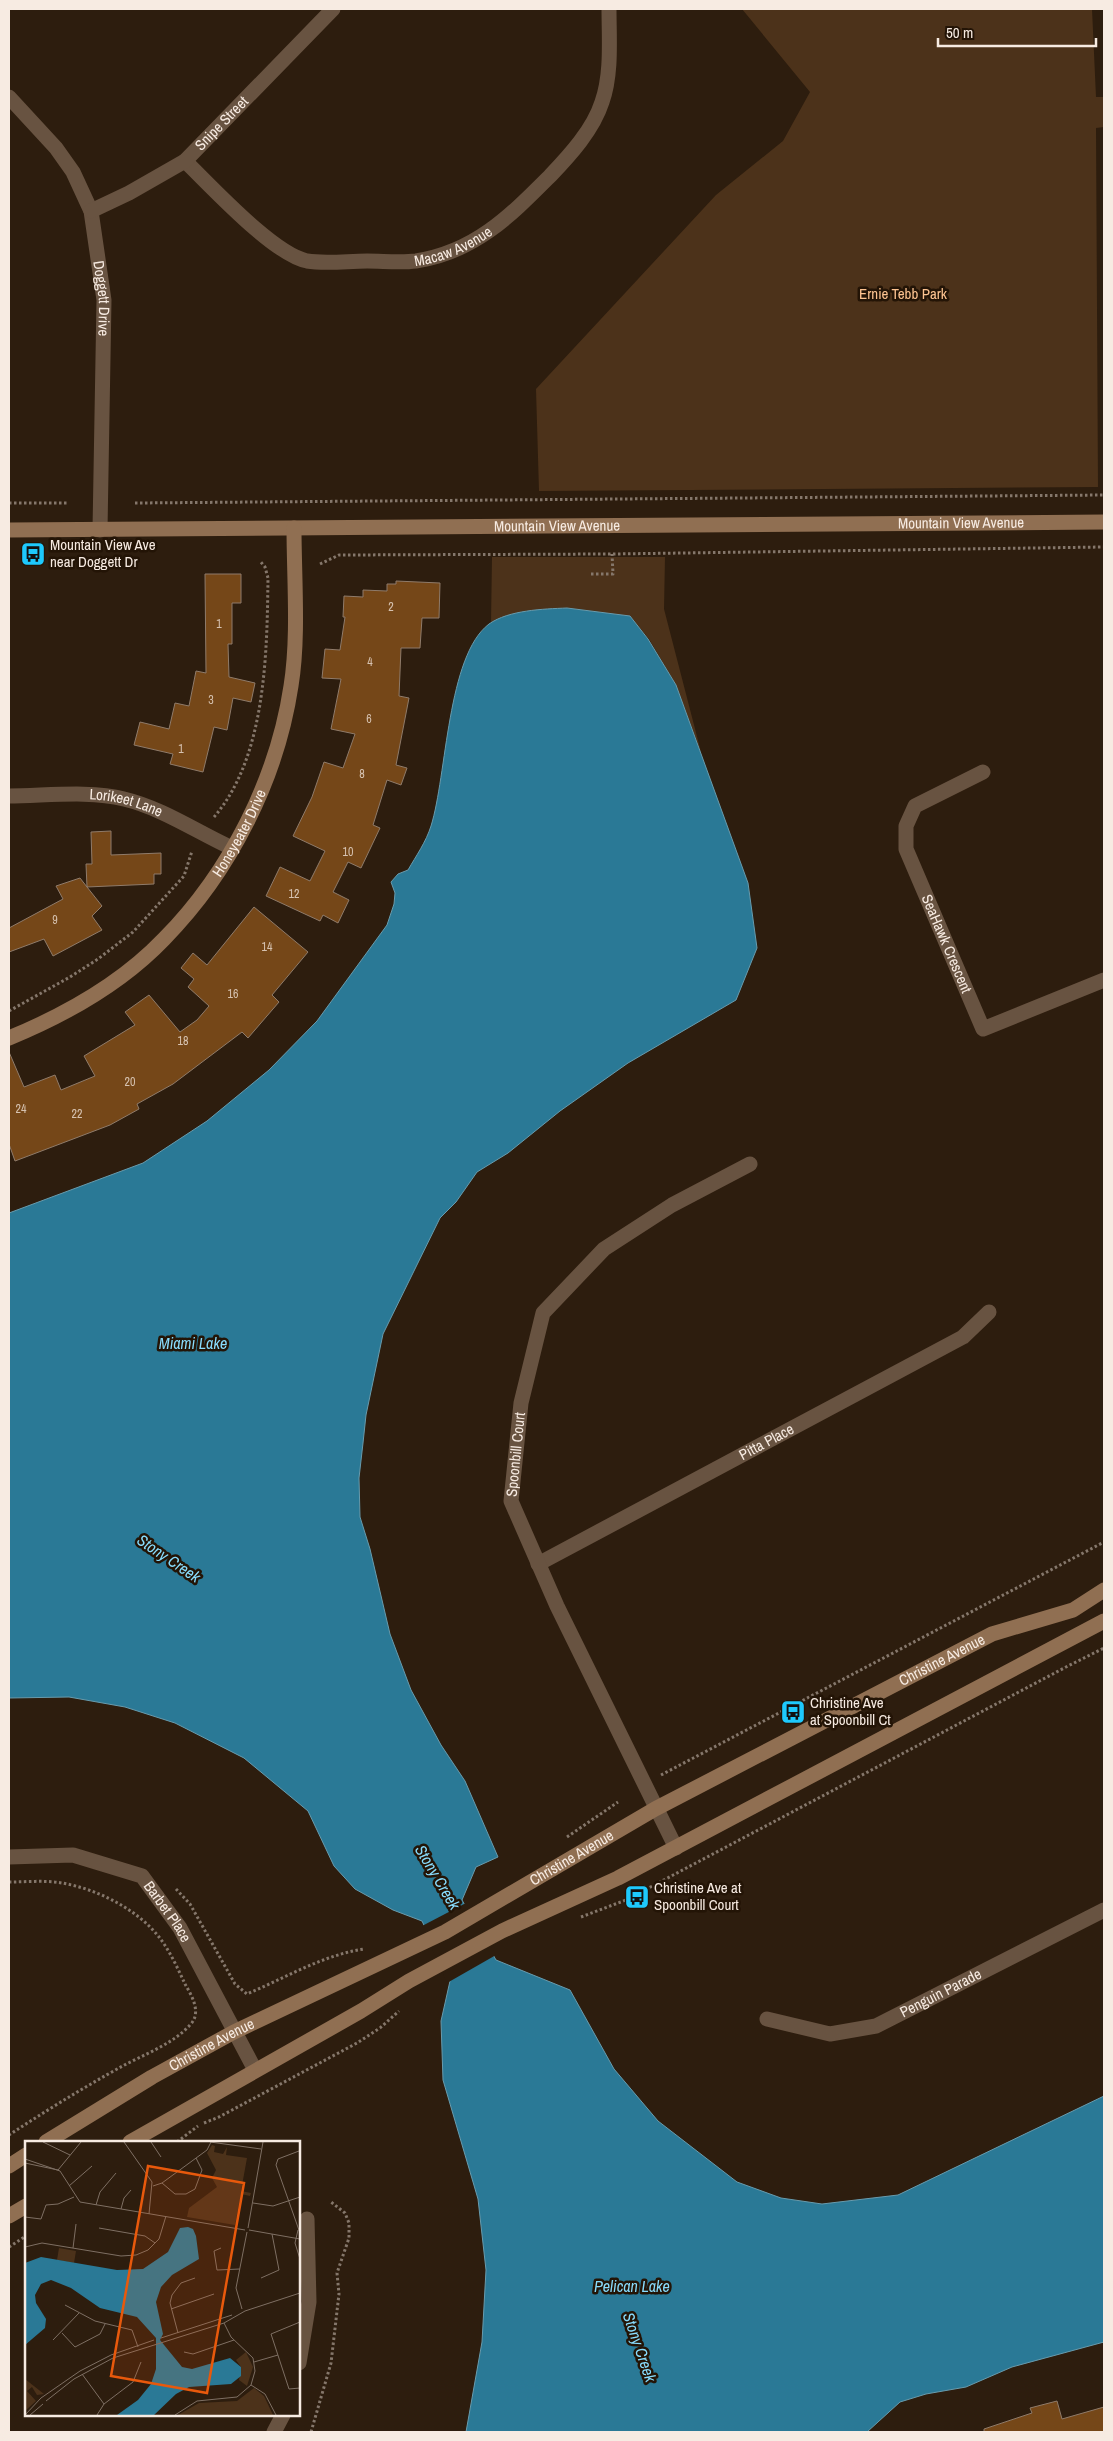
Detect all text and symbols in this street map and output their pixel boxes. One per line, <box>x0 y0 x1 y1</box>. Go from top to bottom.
scale bar <box>938 15 1096 47</box>
text: 50 m <box>946 22 973 43</box>
street label: Snipe Street <box>190 91 253 155</box>
street label: Macaw Avenue <box>412 221 496 271</box>
street label: Doggett Drive <box>88 259 115 337</box>
park label: Ernie Tebb Park <box>859 283 948 304</box>
street label: Mountain View Avenue <box>898 512 1024 534</box>
street label: Mountain View Avenue <box>494 515 620 536</box>
place label: Mountain View Ave near Doggett Dr <box>50 534 156 572</box>
bus stop icon: Mountain View Ave near Doggett Dr <box>20 541 46 567</box>
house number: 2 <box>388 599 394 615</box>
house number: 1 <box>216 616 222 632</box>
house number: 4 <box>367 654 373 670</box>
house number: 3 <box>208 692 214 708</box>
house number: 6 <box>366 711 372 727</box>
house number: 1 <box>178 741 184 757</box>
house number: 8 <box>359 766 365 782</box>
street label: Lorikeet Lane <box>89 783 166 822</box>
street label: Honeyeater Drive <box>207 786 271 881</box>
house number: 10 <box>343 844 353 860</box>
house number: 12 <box>289 886 299 902</box>
street label: SeaHawk Crescent <box>917 891 978 997</box>
house number: 9 <box>52 912 58 928</box>
house number: 14 <box>262 939 273 955</box>
house number: 16 <box>228 986 238 1002</box>
house number: 18 <box>178 1033 188 1049</box>
house number: 20 <box>125 1074 135 1090</box>
house number: 24 <box>16 1101 27 1117</box>
house number: 22 <box>72 1106 82 1122</box>
water label: Miami Lake <box>159 1332 227 1354</box>
street label: Spoonbill Court <box>500 1411 530 1498</box>
street label: Pitta Place <box>735 1418 798 1465</box>
water label: Stony Creek <box>133 1529 205 1588</box>
street label: Christine Avenue <box>895 1628 988 1691</box>
place label: Christine Ave at Spoonbill Ct <box>810 1692 891 1730</box>
bus stop icon: Christine Ave at Spoonbill Ct <box>780 1699 806 1725</box>
street label: Christine Avenue <box>525 1825 617 1890</box>
water label: Stony Creek <box>410 1840 466 1914</box>
street label: Barbet Place <box>139 1876 197 1946</box>
place label: Christine Ave at Spoonbill Court <box>654 1877 742 1915</box>
bus stop icon: Christine Ave at Spoonbill Court <box>624 1884 650 1910</box>
street label: Penguin Parade <box>896 1963 985 2022</box>
street label: Christine Avenue <box>165 2013 258 2076</box>
inset map <box>25 2141 300 2416</box>
water label: Pelican Lake <box>594 2275 670 2297</box>
water label: Stony Creek <box>618 2309 662 2385</box>

